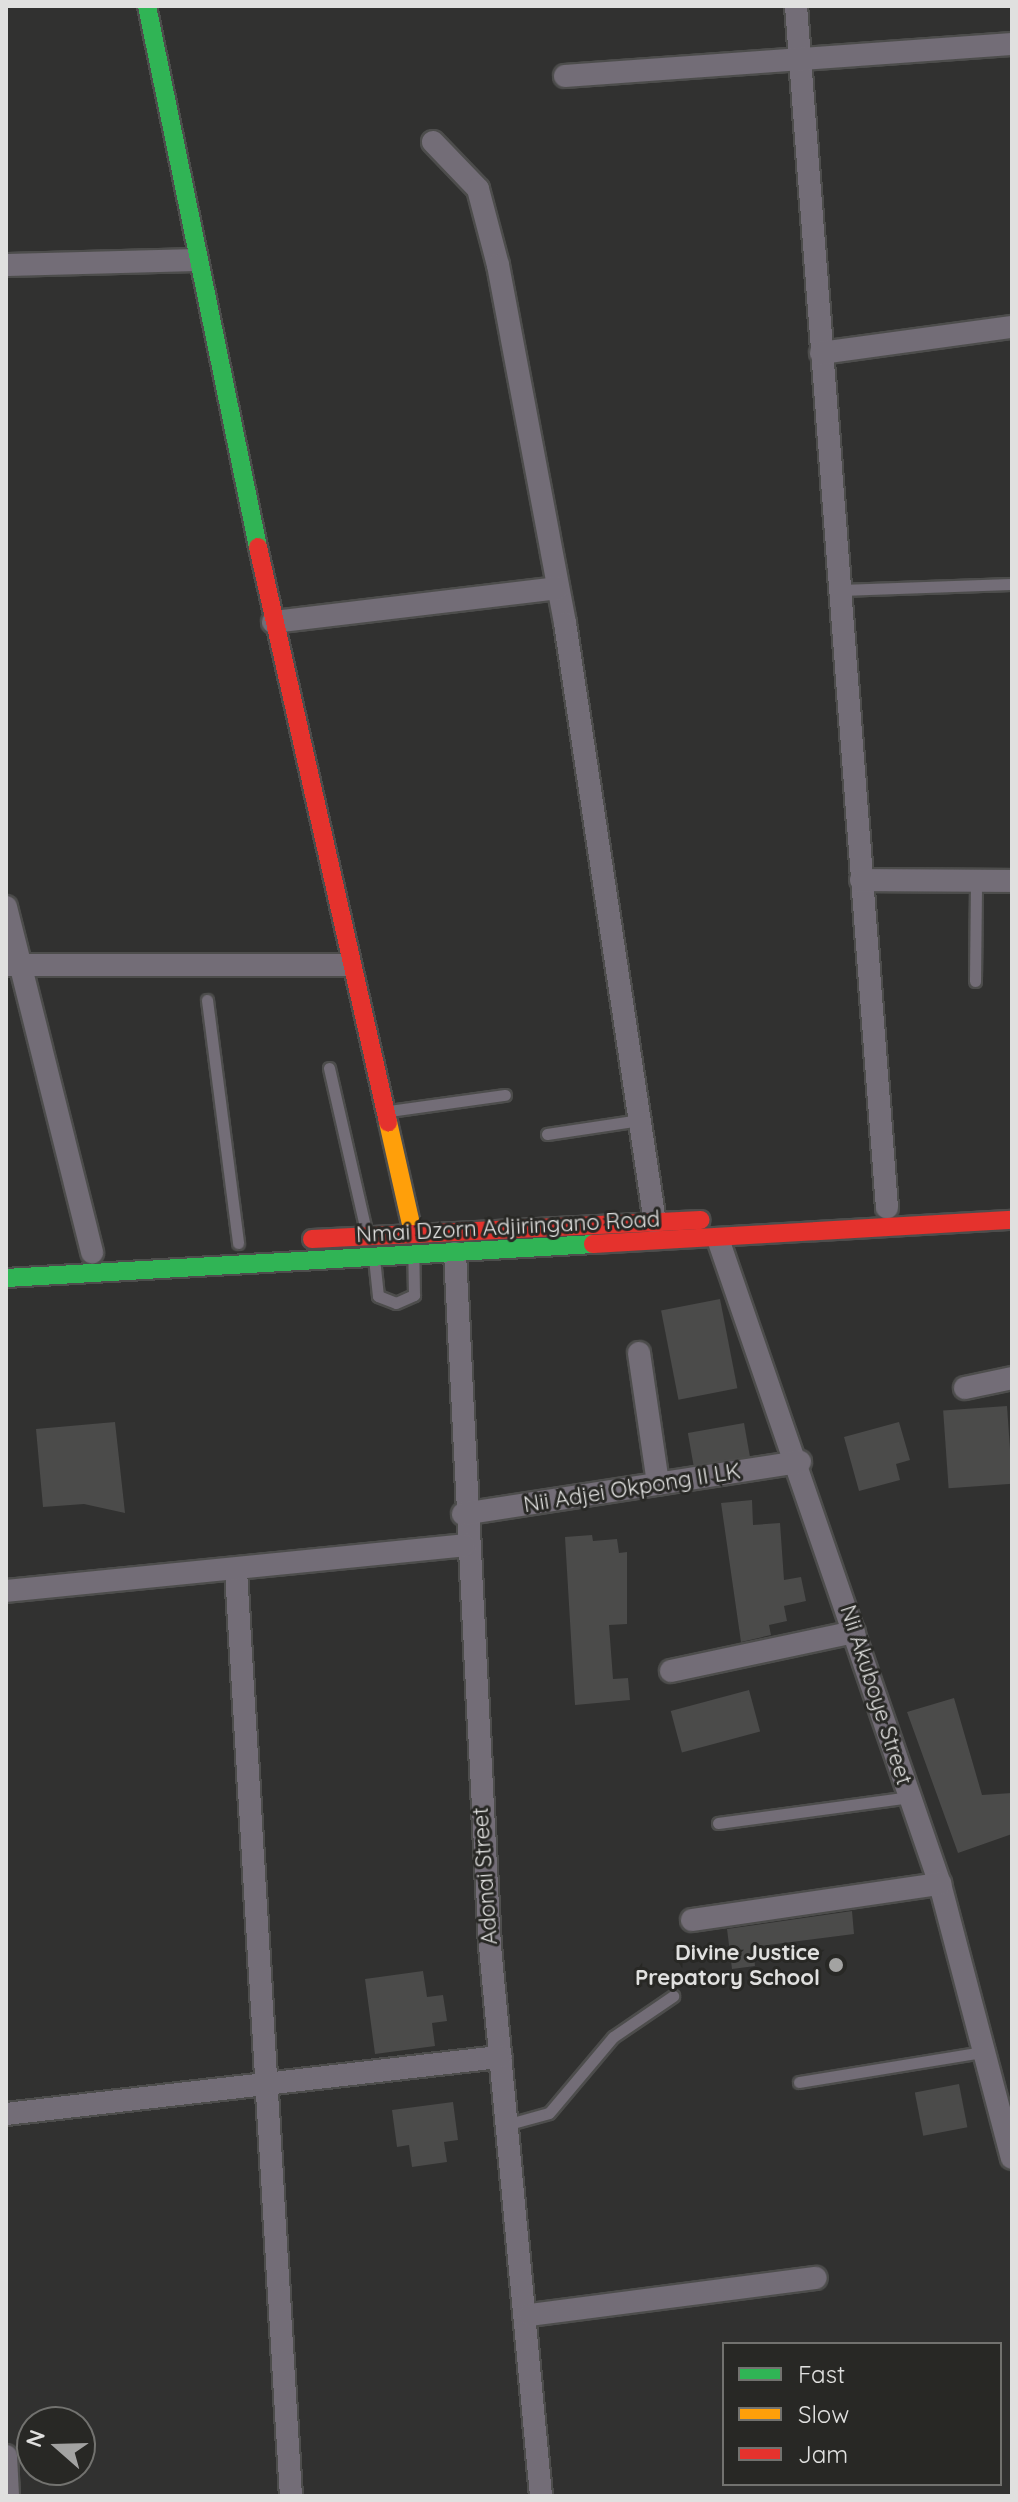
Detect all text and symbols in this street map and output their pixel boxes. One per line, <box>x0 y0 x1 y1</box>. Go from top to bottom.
street label: Nmai Dzorn Adjiringano Road <box>355 1206 661 1248</box>
street label: Nii Adjei Okpong II LK <box>522 1458 742 1518</box>
street label: Nii Akuboye Street <box>834 1602 918 1788</box>
street label: Adonai Street <box>467 1806 503 1946</box>
place label: Divine Justice Prepatory School <box>635 1939 820 1990</box>
marker: Divine Justice Prepatory School <box>827 1956 845 1974</box>
legend <box>722 2342 1002 2486</box>
text: Fast <box>798 2359 845 2389</box>
text: Slow <box>798 2399 849 2429</box>
north arrow <box>16 2406 96 2486</box>
text: N <box>19 2426 51 2451</box>
text: Jam <box>798 2439 848 2469</box>

